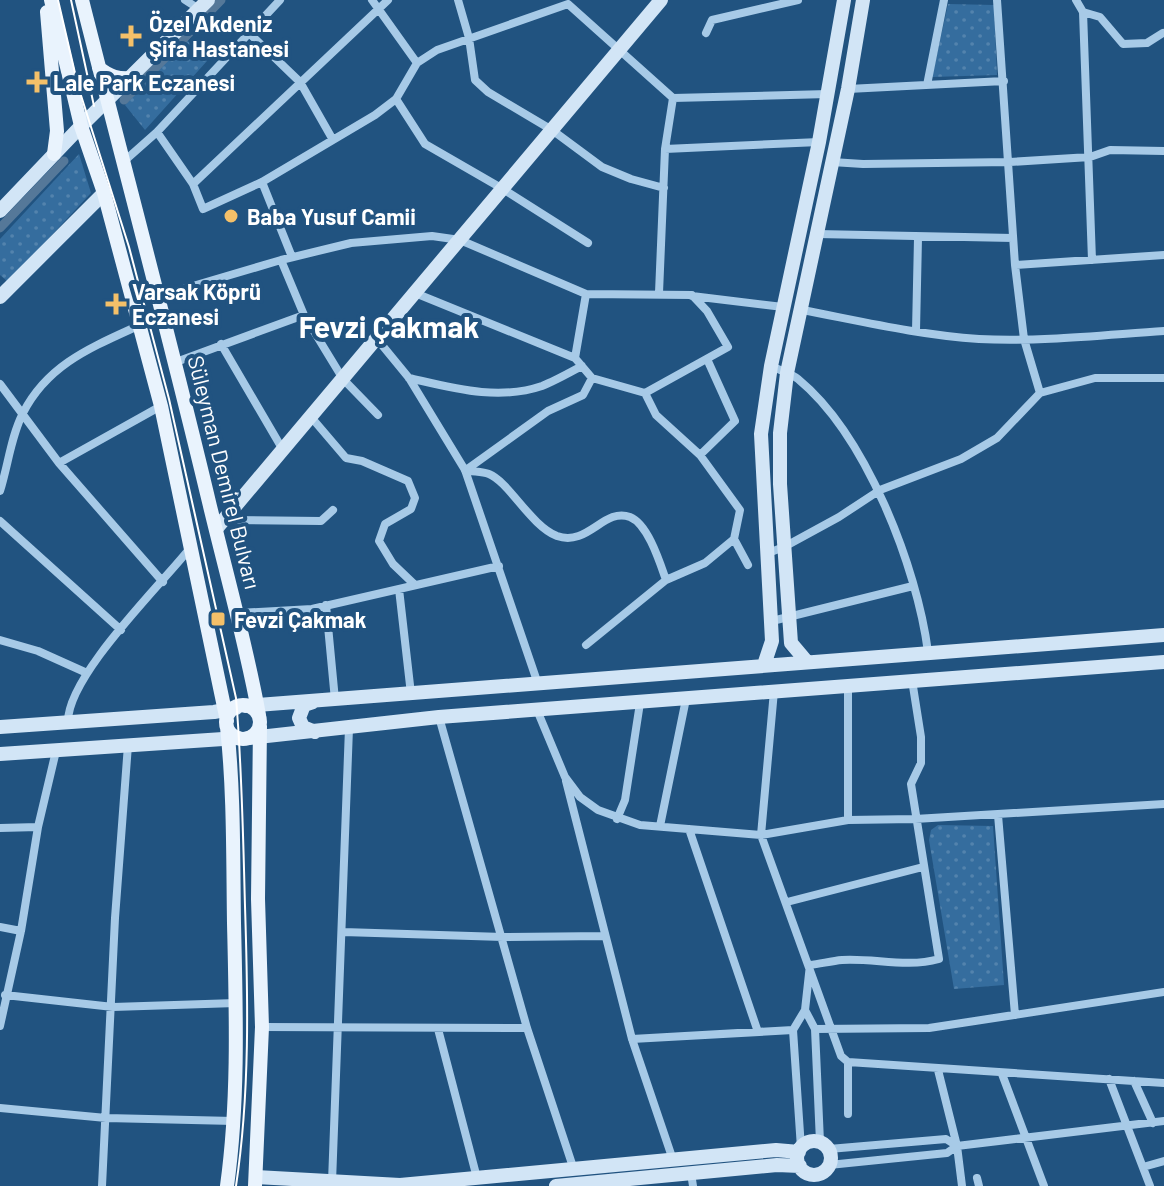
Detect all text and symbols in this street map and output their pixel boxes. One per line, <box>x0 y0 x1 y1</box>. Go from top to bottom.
place label: Özel Akdeniz Şifa Hastanesi <box>149 10 289 61</box>
marker: Özel Akdeniz Şifa Hastanesi <box>120 25 142 47</box>
place label: Lale Park Eczanesi <box>53 69 235 95</box>
marker: Lale Park Eczanesi <box>28 73 46 91</box>
place label: Baba Yusuf Camii <box>247 203 416 229</box>
marker: Baba Yusuf Camii <box>222 207 240 225</box>
place label: Varsak Köprü Eczanesi <box>132 278 261 329</box>
marker: Varsak Köprü Eczanesi <box>107 295 125 313</box>
district label: Fevzi Çakmak <box>299 308 479 344</box>
street label: Süleyman Demirel Bulvarı <box>183 353 267 591</box>
place label: Fevzi Çakmak <box>234 606 367 632</box>
marker: Fevzi Çakmak <box>209 610 227 628</box>

